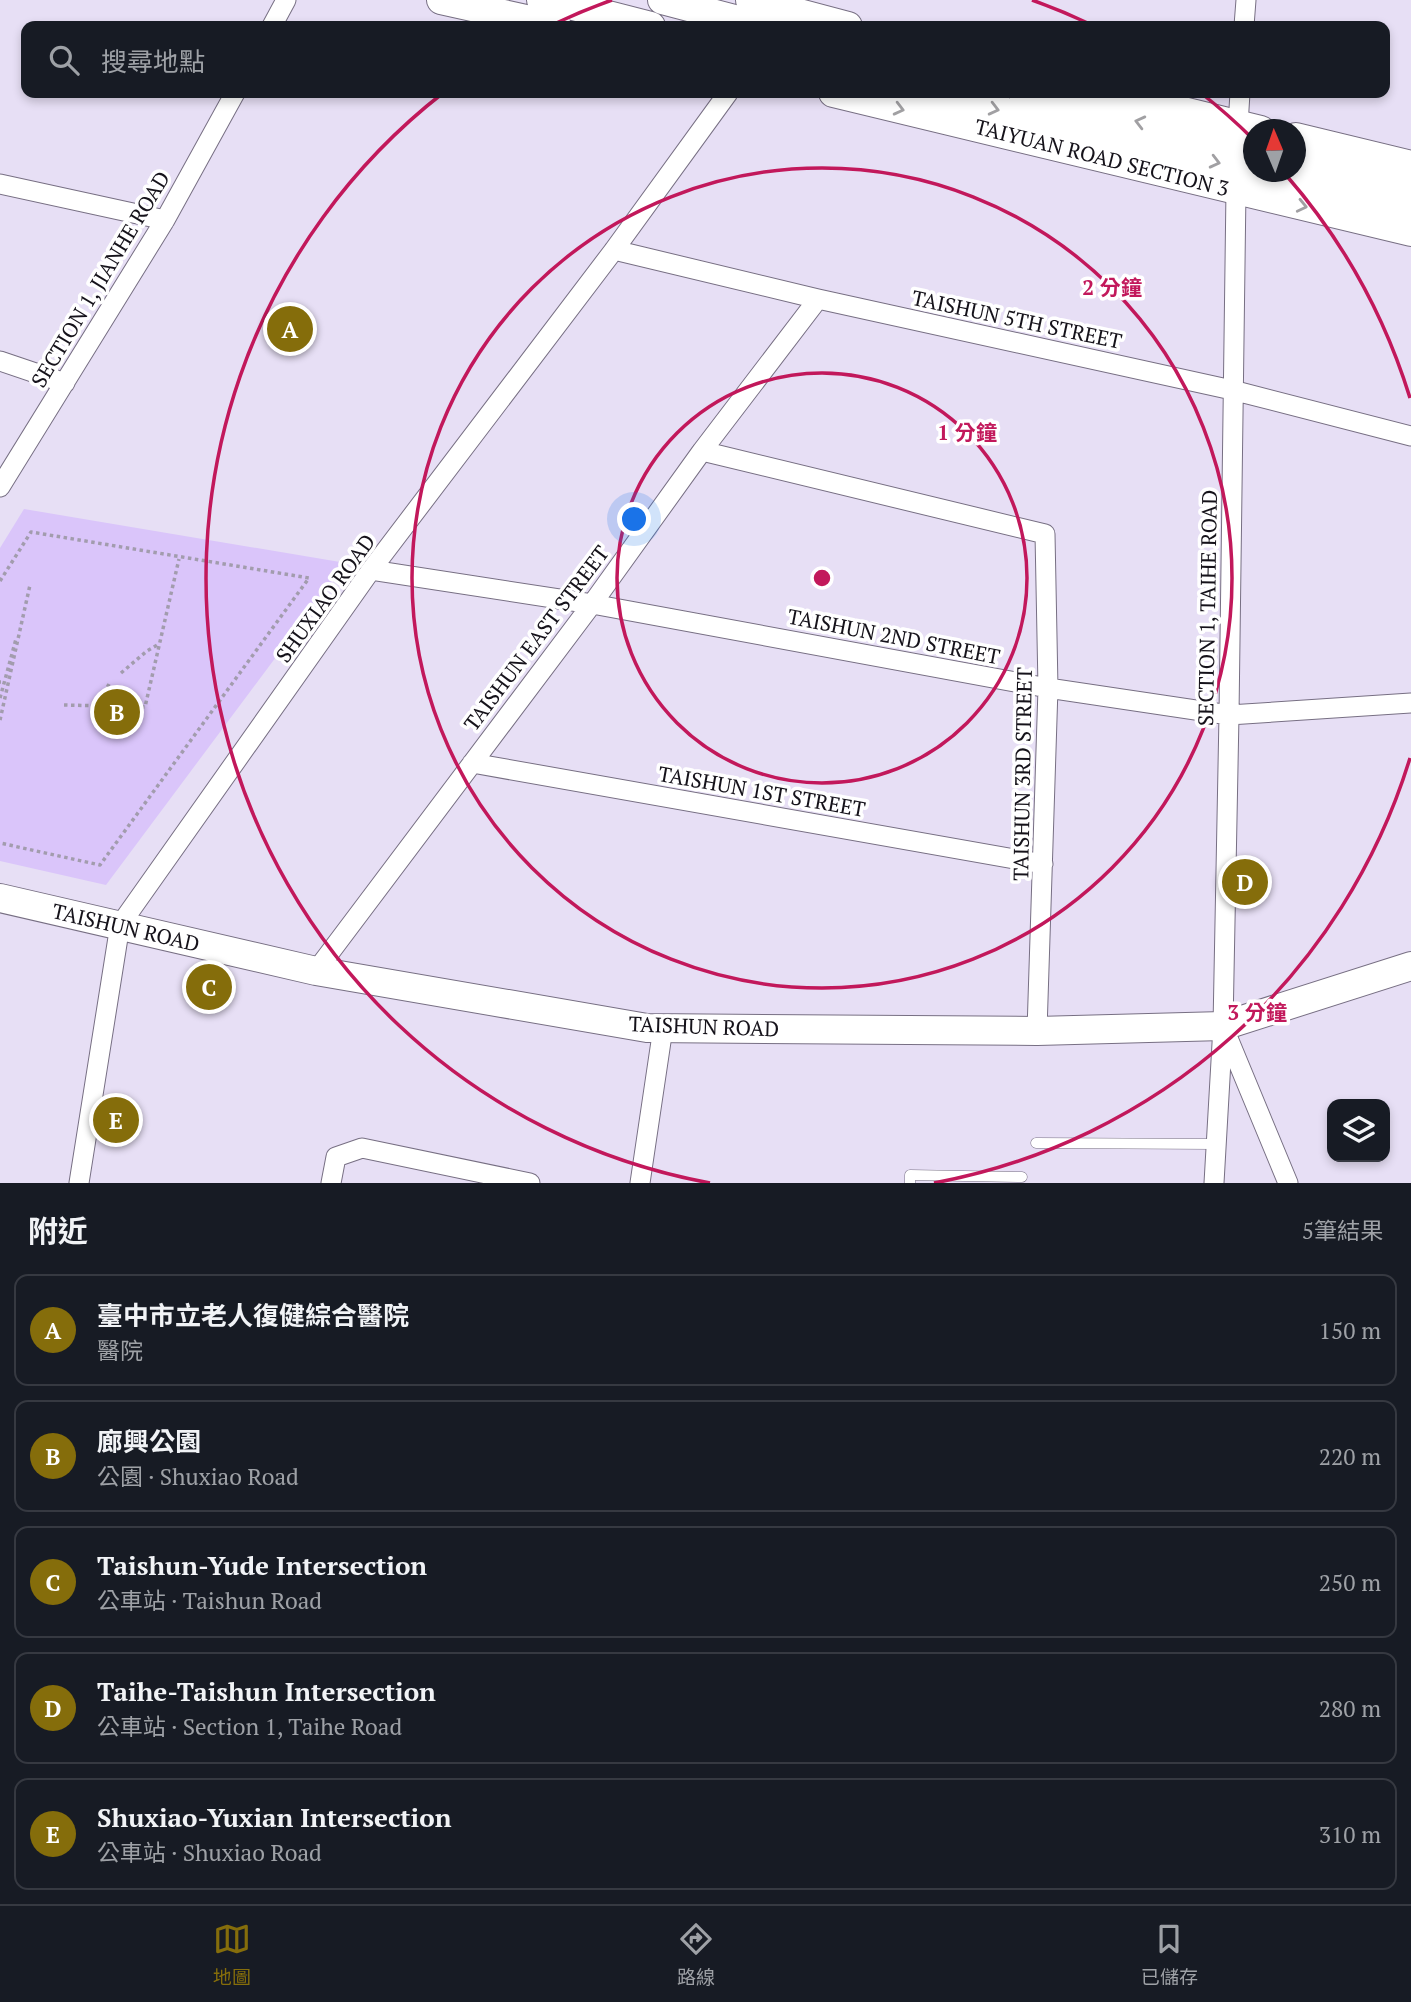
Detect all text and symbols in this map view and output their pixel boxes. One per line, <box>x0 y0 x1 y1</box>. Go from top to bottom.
search box <box>21 21 1390 98</box>
icon: search <box>45 41 83 79</box>
text: 搜尋地點 <box>101 44 205 78</box>
one-way arrow <box>893 101 905 115</box>
one-way arrow <box>988 101 1000 115</box>
street label: TAIYUAN ROAD SECTION 3 <box>972 112 1232 202</box>
one-way arrow <box>1134 116 1146 130</box>
north arrow <box>1243 119 1306 182</box>
one-way arrow <box>1209 154 1221 168</box>
street label: SECTION 1, JIANHE ROAD <box>24 166 176 392</box>
one-way arrow <box>1296 198 1308 212</box>
text: 2 分鐘 <box>1082 273 1142 301</box>
street label: TAISHUN 5TH STREET <box>910 283 1124 355</box>
pin: A <box>267 303 313 355</box>
text: 1 分鐘 <box>937 418 997 446</box>
street label: SECTION 1, TAIHE ROAD <box>1191 490 1223 726</box>
your location <box>617 502 651 536</box>
street label: SHUXIAO ROAD <box>269 528 381 668</box>
street label: TAISHUN EAST STREET <box>457 540 615 736</box>
centre of rings <box>810 566 834 590</box>
street label: TAISHUN 2ND STREET <box>785 602 1003 670</box>
street label: TAISHUN 3RD STREET <box>1006 667 1038 881</box>
pin: B <box>94 686 140 738</box>
street label: TAISHUN 1ST STREET <box>656 759 868 823</box>
pin: D <box>1222 856 1268 908</box>
street label: TAISHUN ROAD <box>50 896 202 958</box>
pin: C <box>186 961 232 1013</box>
text: 3 分鐘 <box>1227 998 1287 1026</box>
street label: TAISHUN ROAD <box>628 1009 780 1043</box>
pin: E <box>93 1094 139 1146</box>
map controls <box>1327 1099 1390 1162</box>
button: layers <box>1327 1099 1390 1162</box>
text: 附近 <box>28 1211 88 1251</box>
text: 5筆結果 <box>1302 1215 1383 1246</box>
text: 臺中市立老人復健綜合醫院 <box>97 1298 409 1332</box>
text: A <box>45 1315 61 1346</box>
text: 150 m <box>1319 1315 1381 1346</box>
text: 醫院 <box>97 1335 143 1366</box>
text: 廊興公園 <box>97 1424 201 1458</box>
text: B <box>46 1441 60 1472</box>
text: 220 m <box>1319 1441 1381 1472</box>
text: 公園 · Shuxiao Road <box>97 1461 299 1492</box>
text: Taishun-Yude Intersection <box>97 1548 427 1582</box>
text: C <box>46 1567 61 1598</box>
text: 250 m <box>1319 1567 1381 1598</box>
text: 公車站 · Taishun Road <box>97 1585 322 1616</box>
text: Taihe-Taishun Intersection <box>97 1674 436 1708</box>
text: D <box>45 1693 61 1724</box>
text: 280 m <box>1319 1693 1381 1724</box>
text: 公車站 · Section 1, Taihe Road <box>97 1711 402 1742</box>
text: Shuxiao-Yuxian Intersection <box>97 1800 451 1834</box>
text: E <box>46 1819 60 1850</box>
text: 310 m <box>1319 1819 1381 1850</box>
text: 公車站 · Shuxiao Road <box>97 1837 322 1868</box>
tab: 地圖 <box>213 1920 251 1989</box>
tab: 路線 <box>677 1920 715 1989</box>
tab: 已儲存 <box>1141 1920 1198 1989</box>

